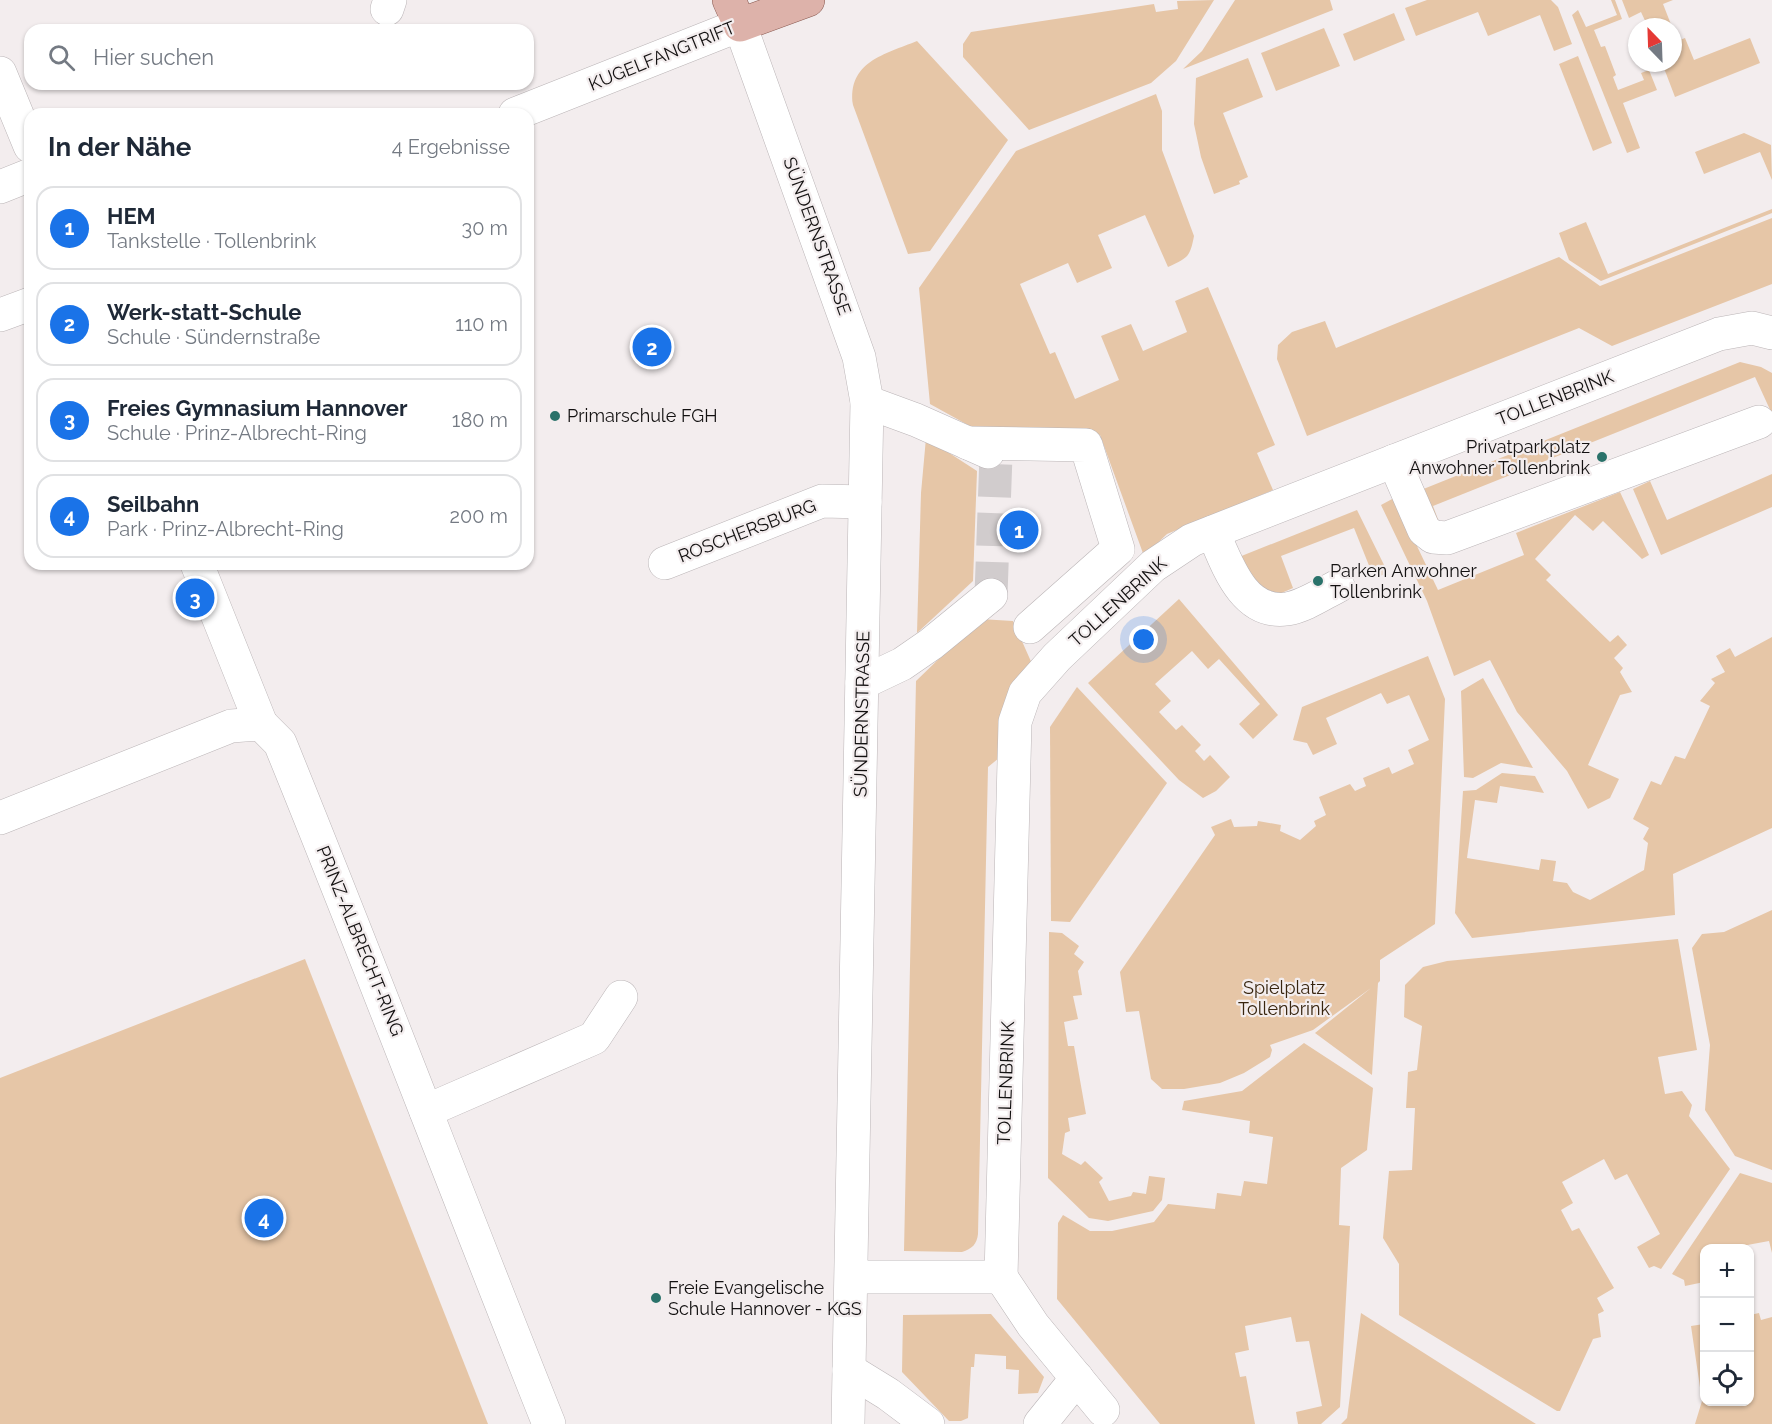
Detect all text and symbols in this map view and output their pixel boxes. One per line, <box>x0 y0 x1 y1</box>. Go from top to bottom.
street label: KUGELFANGTRIFT <box>585 16 738 95</box>
north arrow <box>1628 18 1682 72</box>
search box <box>24 24 534 90</box>
icon: search <box>45 41 78 74</box>
text: Hier suchen <box>93 44 214 70</box>
text: In der Nähe <box>48 132 191 162</box>
text: 4 Ergebnisse <box>392 135 510 159</box>
street label: SÜNDERNSTRASSE <box>779 154 856 318</box>
text: HEM <box>107 203 156 229</box>
text: 1 <box>65 216 74 240</box>
text: 30 m <box>462 216 508 240</box>
text: Tankstelle · Tollenbrink <box>107 229 316 253</box>
text: Werk-statt-Schule <box>107 299 302 325</box>
text: 2 <box>64 312 75 336</box>
text: 110 m <box>455 312 508 336</box>
pin: 2 <box>632 324 672 370</box>
text: Schule · Sündernstraße <box>107 325 320 349</box>
street label: TOLLENBRINK <box>1493 365 1617 429</box>
text: Freies Gymnasium Hannover <box>107 395 407 421</box>
place label: Primarschule FGH <box>567 405 717 426</box>
text: 3 <box>64 408 75 432</box>
text: 180 m <box>452 408 508 432</box>
marker: Primarschule FGH <box>548 409 562 423</box>
text: Schule · Prinz-Albrecht-Ring <box>107 421 367 445</box>
place label: Privatparkplatz Anwohner Tollenbrink <box>1409 436 1590 478</box>
marker: Privatparkplatz Anwohner Tollenbrink <box>1595 450 1609 464</box>
text: Seilbahn <box>107 491 199 517</box>
street label: ROSCHERSBURG <box>675 495 819 566</box>
text: 4 <box>64 504 75 528</box>
text: 200 m <box>450 504 508 528</box>
pin: 1 <box>1000 508 1038 552</box>
text: Park · Prinz-Albrecht-Ring <box>107 517 344 541</box>
street label: TOLLENBRINK <box>1065 552 1171 651</box>
place label: Parken Anwohner Tollenbrink <box>1330 560 1477 602</box>
marker: Parken Anwohner Tollenbrink <box>1311 574 1325 588</box>
pin: 3 <box>176 576 214 620</box>
your location <box>1129 625 1158 654</box>
street label: SÜNDERNSTRASSE <box>850 631 873 797</box>
street label: PRINZ-ALBRECHT-RING <box>313 843 408 1039</box>
park label: Spielplatz Tollenbrink <box>1238 977 1330 1019</box>
street label: TOLLENBRINK <box>993 1020 1018 1145</box>
pin: 4 <box>244 1196 284 1240</box>
map controls <box>1700 1244 1754 1406</box>
button: + <box>1700 1244 1754 1298</box>
place label: Freie Evangelische Schule Hannover - KGS <box>668 1277 862 1319</box>
marker: Freie Evangelische Schule Hannover - KGS <box>649 1291 663 1305</box>
button: − <box>1700 1298 1754 1352</box>
button: locate <box>1700 1352 1754 1406</box>

